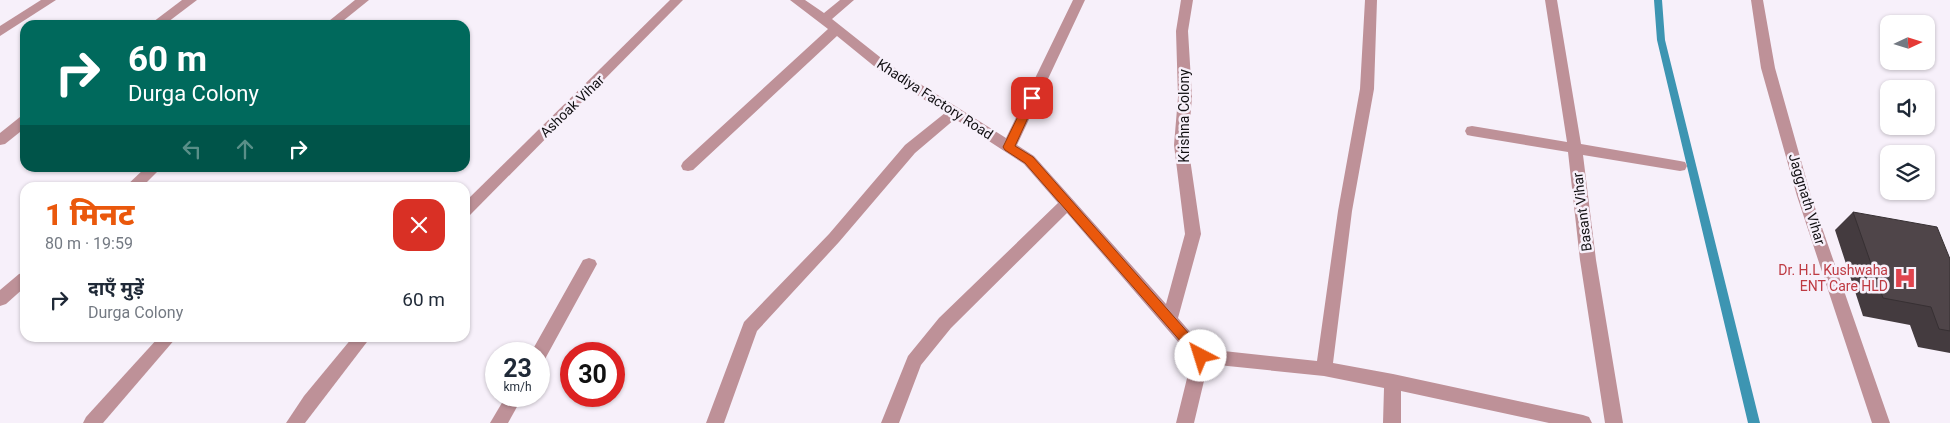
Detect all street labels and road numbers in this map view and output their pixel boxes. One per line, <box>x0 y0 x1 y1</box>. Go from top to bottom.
street label: Khadiya Factory Road <box>874 56 996 142</box>
street label: Krishna Colony <box>1176 69 1192 163</box>
street label: Ashoak Vihar <box>537 71 607 140</box>
street label: Jaggnath Vihar <box>1786 151 1829 247</box>
street label: Basant Vihar <box>1569 171 1595 252</box>

